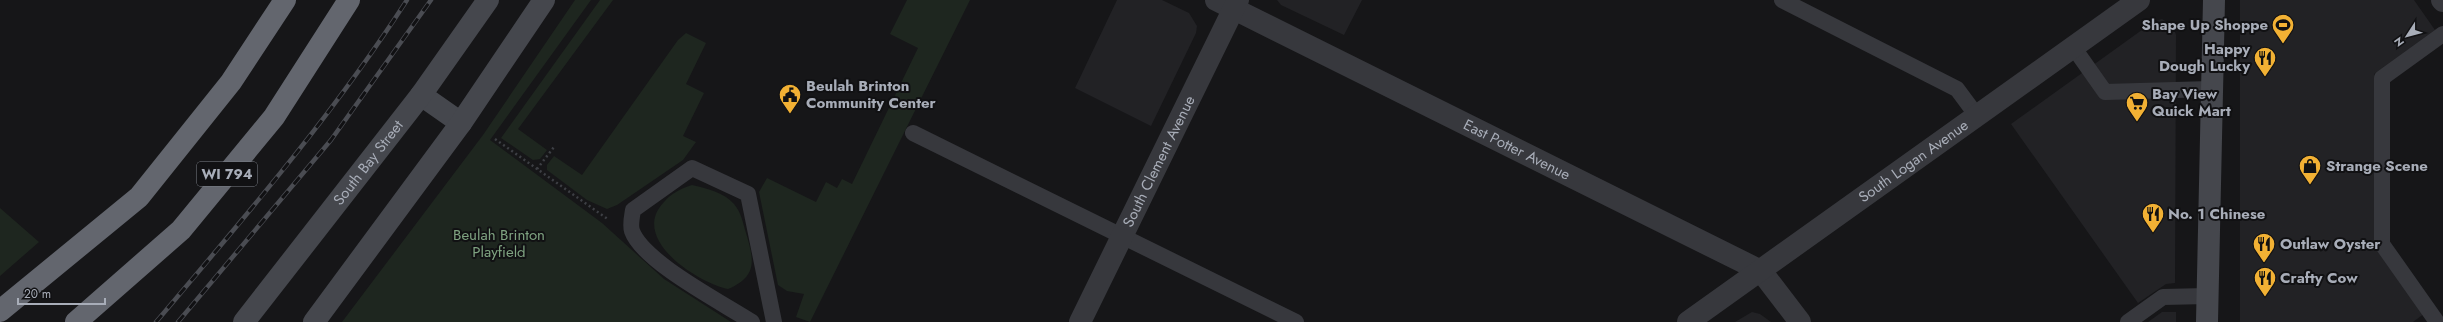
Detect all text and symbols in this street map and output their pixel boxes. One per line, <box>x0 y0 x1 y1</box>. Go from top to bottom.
sports icon: Shape Up Shoppe <box>2270 12 2296 45</box>
place label: Shape Up Shoppe <box>2142 14 2268 36</box>
north arrow <box>2387 16 2427 56</box>
text: N <box>2390 34 2408 50</box>
place label: Happy Dough Lucky <box>2159 38 2250 77</box>
restaurant icon: Happy Dough Lucky <box>2252 45 2278 78</box>
place label: Beulah Brinton Community Center <box>806 75 937 114</box>
public building icon: Beulah Brinton Community Center <box>777 82 803 115</box>
place label: Bay View Quick Mart <box>2152 83 2231 122</box>
supermarket icon: Bay View Quick Mart <box>2124 90 2150 123</box>
street label: South Clement Avenue <box>1117 92 1201 231</box>
street label: East Potter Avenue <box>1460 114 1574 186</box>
street label: South Logan Avenue <box>1854 114 1973 208</box>
street label: South Bay Street <box>328 115 409 210</box>
shop icon: Strange Scene <box>2297 153 2323 186</box>
place label: Strange Scene <box>2326 155 2428 177</box>
road number: WI 794 <box>197 162 257 186</box>
restaurant icon: No. 1 Chinese <box>2140 201 2166 234</box>
place label: No. 1 Chinese <box>2168 203 2266 225</box>
park label: Beulah Brinton Playfield <box>453 224 545 263</box>
restaurant icon: Outlaw Oyster <box>2251 231 2277 264</box>
place label: Outlaw Oyster <box>2280 233 2381 255</box>
restaurant icon: Crafty Cow <box>2252 265 2278 298</box>
place label: Crafty Cow <box>2280 267 2358 289</box>
scale bar <box>18 280 105 306</box>
text: 20 m <box>24 285 51 303</box>

